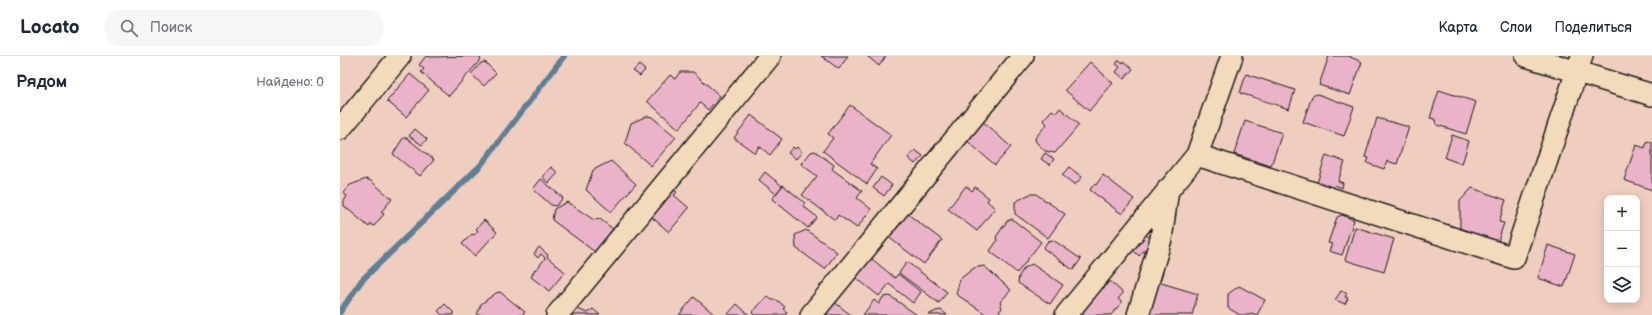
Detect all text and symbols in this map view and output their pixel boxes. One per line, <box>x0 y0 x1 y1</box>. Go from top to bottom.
search box <box>104 10 384 46</box>
text: Locato <box>20 16 80 39</box>
icon: search <box>118 17 140 39</box>
text: Поиск <box>150 18 192 37</box>
text: Карта <box>1438 19 1478 36</box>
text: Слои <box>1500 19 1532 36</box>
text: Поделиться <box>1554 19 1632 36</box>
text: Рядом <box>16 72 67 92</box>
text: Найдено: 0 <box>256 74 324 90</box>
map controls <box>1604 195 1640 303</box>
button: + <box>1604 195 1640 231</box>
button: − <box>1604 231 1640 267</box>
button: layers <box>1604 267 1640 303</box>

